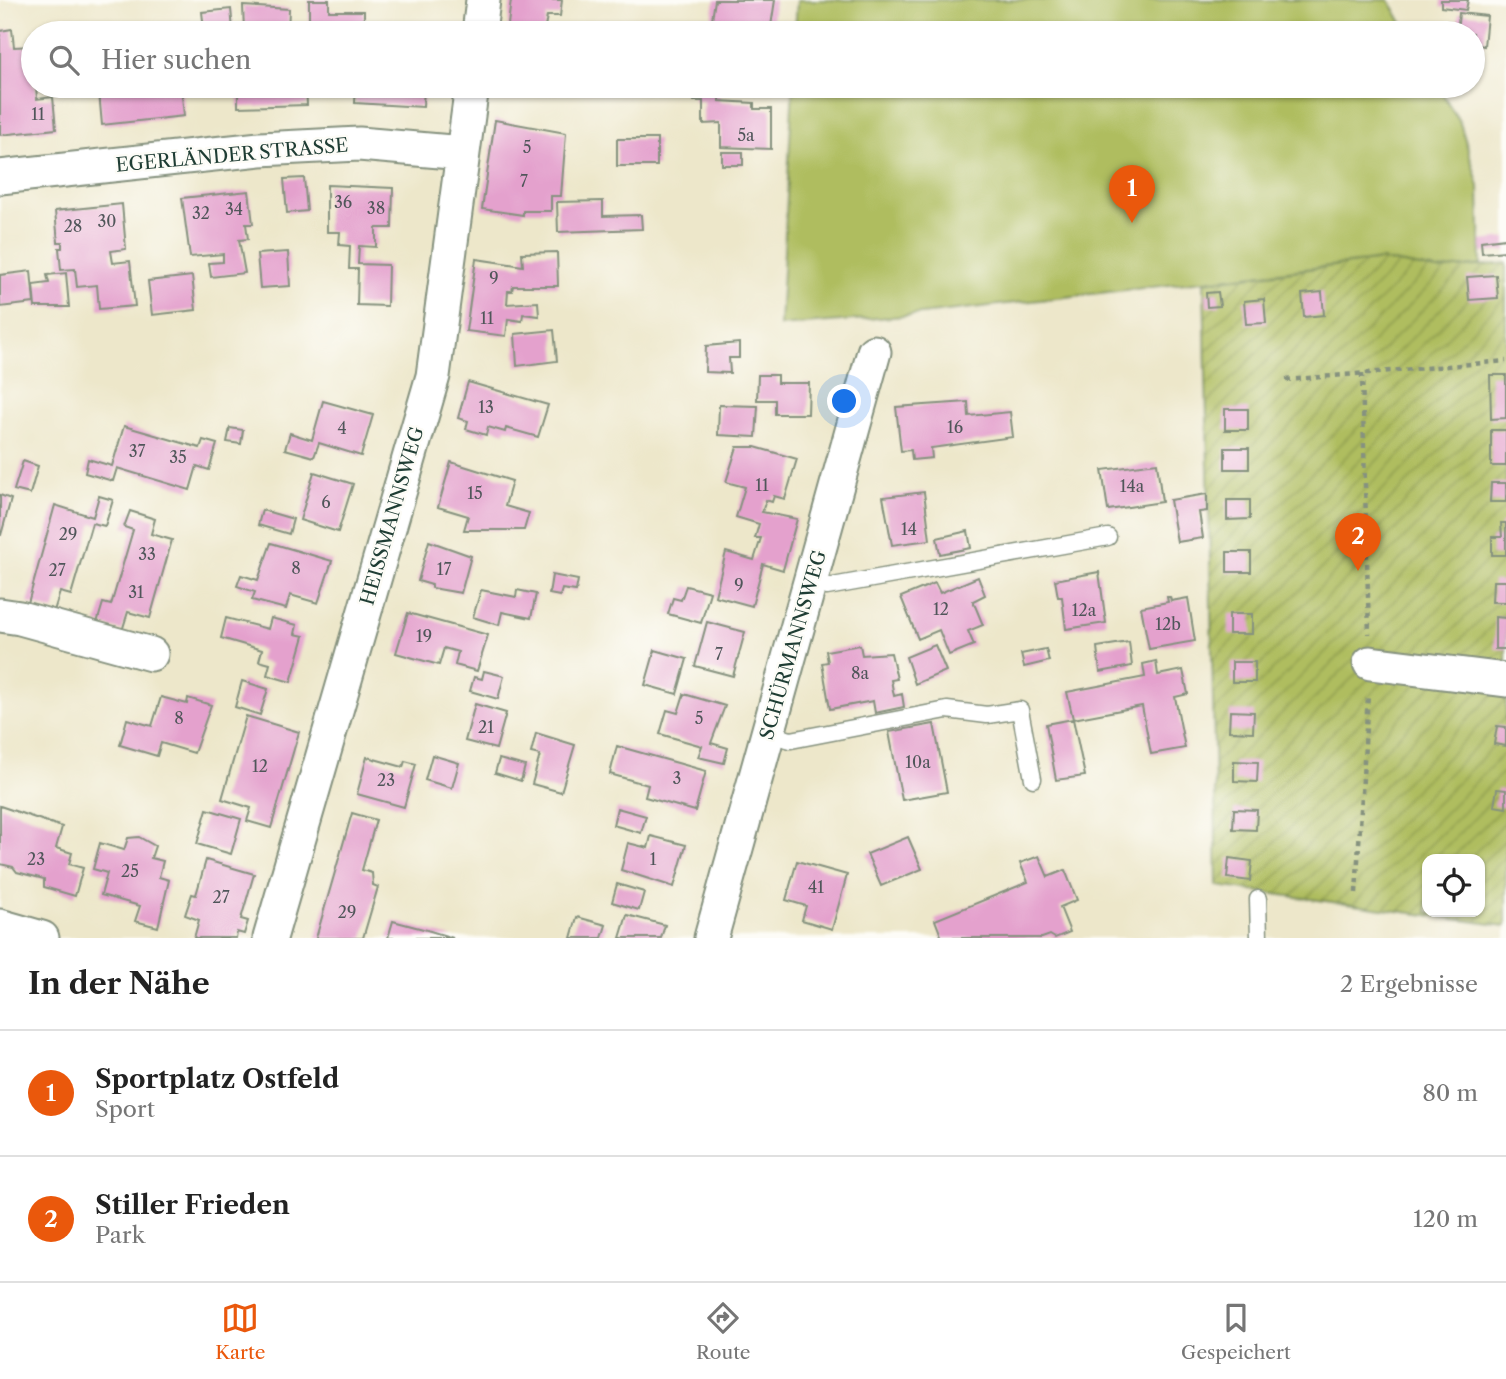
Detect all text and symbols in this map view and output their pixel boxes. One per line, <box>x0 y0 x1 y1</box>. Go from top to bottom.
search box <box>21 21 1485 98</box>
icon: search <box>45 41 83 79</box>
text: Hier suchen <box>101 44 251 76</box>
house number: 11 <box>31 104 45 124</box>
house number: 5a <box>737 125 755 145</box>
street label: EGERLÄNDER STRASSE <box>115 133 349 177</box>
house number: 5 <box>523 137 531 157</box>
pin: 1 <box>1109 165 1155 223</box>
house number: 7 <box>520 171 528 191</box>
house number: 36 <box>334 192 352 212</box>
house number: 38 <box>367 198 385 218</box>
house number: 34 <box>225 199 243 219</box>
house number: 32 <box>192 203 210 223</box>
house number: 30 <box>98 211 116 231</box>
house number: 28 <box>64 216 82 236</box>
house number: 9 <box>489 268 499 288</box>
house number: 11 <box>480 308 494 328</box>
your location <box>827 384 861 418</box>
house number: 13 <box>478 397 494 417</box>
house number: 16 <box>947 417 963 437</box>
house number: 4 <box>337 418 347 438</box>
street label: HEISSMANNSWEG <box>356 424 428 608</box>
house number: 37 <box>129 441 145 461</box>
house number: 35 <box>169 447 187 467</box>
house number: 11 <box>755 475 769 495</box>
house number: 14a <box>1120 476 1145 496</box>
house number: 15 <box>467 483 483 503</box>
house number: 6 <box>321 492 331 512</box>
pin: 2 <box>1335 513 1381 571</box>
house number: 14 <box>901 519 917 539</box>
house number: 29 <box>59 524 77 544</box>
house number: 33 <box>138 544 156 564</box>
street label: SCHÜRMANNSWEG <box>755 548 831 742</box>
house number: 8 <box>291 558 301 578</box>
house number: 17 <box>437 559 451 579</box>
house number: 27 <box>48 560 66 580</box>
house number: 9 <box>734 575 744 595</box>
house number: 31 <box>128 582 144 602</box>
house number: 12 <box>933 599 949 619</box>
house number: 12a <box>1072 600 1097 620</box>
house number: 12b <box>1155 614 1181 634</box>
house number: 19 <box>416 626 432 646</box>
house number: 7 <box>715 644 723 664</box>
house number: 8a <box>851 663 870 683</box>
house number: 8 <box>174 708 184 728</box>
house number: 5 <box>695 708 703 728</box>
house number: 21 <box>478 717 494 737</box>
house number: 10a <box>905 752 931 772</box>
house number: 12 <box>252 756 268 776</box>
house number: 3 <box>673 768 681 788</box>
house number: 23 <box>377 770 395 790</box>
house number: 23 <box>27 849 45 869</box>
house number: 1 <box>650 849 657 869</box>
map controls <box>1422 854 1485 917</box>
button: locate <box>1422 854 1485 917</box>
house number: 25 <box>121 861 139 881</box>
house number: 41 <box>808 877 824 897</box>
house number: 27 <box>212 887 230 907</box>
house number: 29 <box>338 902 356 922</box>
text: In der Nähe <box>28 965 210 1002</box>
text: 2 Ergebnisse <box>1340 970 1478 998</box>
text: Sportplatz Ostfeld <box>95 1063 339 1095</box>
text: 1 <box>46 1079 56 1107</box>
text: 80 m <box>1422 1079 1478 1107</box>
text: Sport <box>95 1095 155 1123</box>
text: Stiller Frieden <box>95 1189 290 1221</box>
text: 2 <box>44 1205 58 1233</box>
text: 120 m <box>1413 1205 1478 1233</box>
text: Park <box>95 1221 145 1249</box>
tab: Karte <box>215 1299 265 1364</box>
tab: Route <box>696 1299 751 1364</box>
tab: Gespeichert <box>1181 1299 1291 1364</box>

